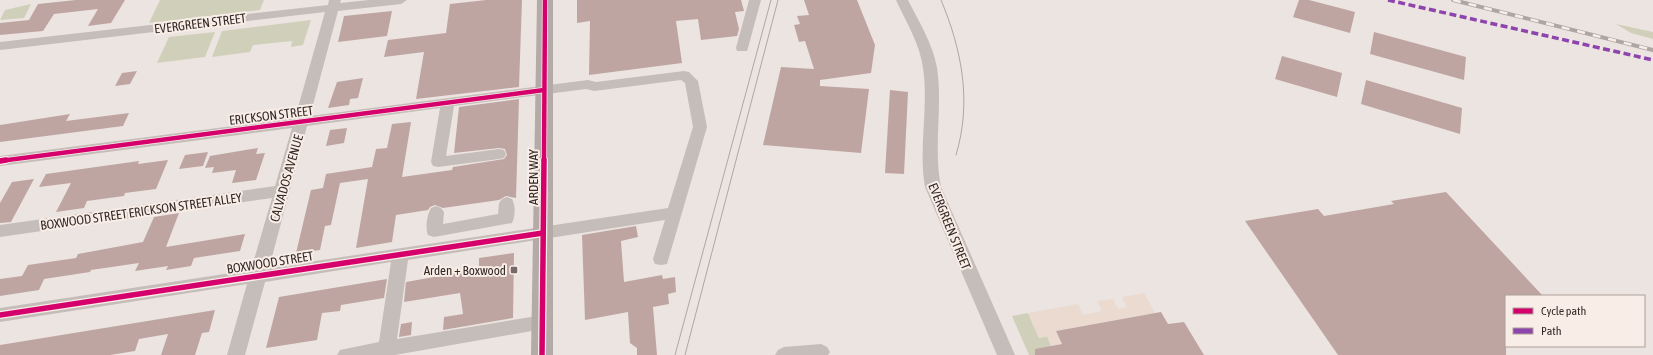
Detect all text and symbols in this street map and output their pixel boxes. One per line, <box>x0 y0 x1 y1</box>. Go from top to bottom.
street label: EVERGREEN STREET <box>153 10 247 37</box>
street label: ERICKSON STREET <box>228 103 314 128</box>
street label: CALVADOS AVENUE <box>267 132 306 223</box>
street label: ARDEN WAY <box>526 149 541 205</box>
street label: EVERGREEN STREET <box>925 181 974 272</box>
street label: BOXWOOD STREET ERICKSON STREET ALLEY <box>39 190 243 233</box>
street label: BOXWOOD STREET <box>226 248 315 277</box>
place label: Arden + Boxwood <box>424 263 506 278</box>
marker: Arden + Boxwood <box>509 265 519 275</box>
legend <box>1505 295 1645 347</box>
text: Cycle path <box>1541 304 1586 318</box>
text: Path <box>1541 324 1562 338</box>

